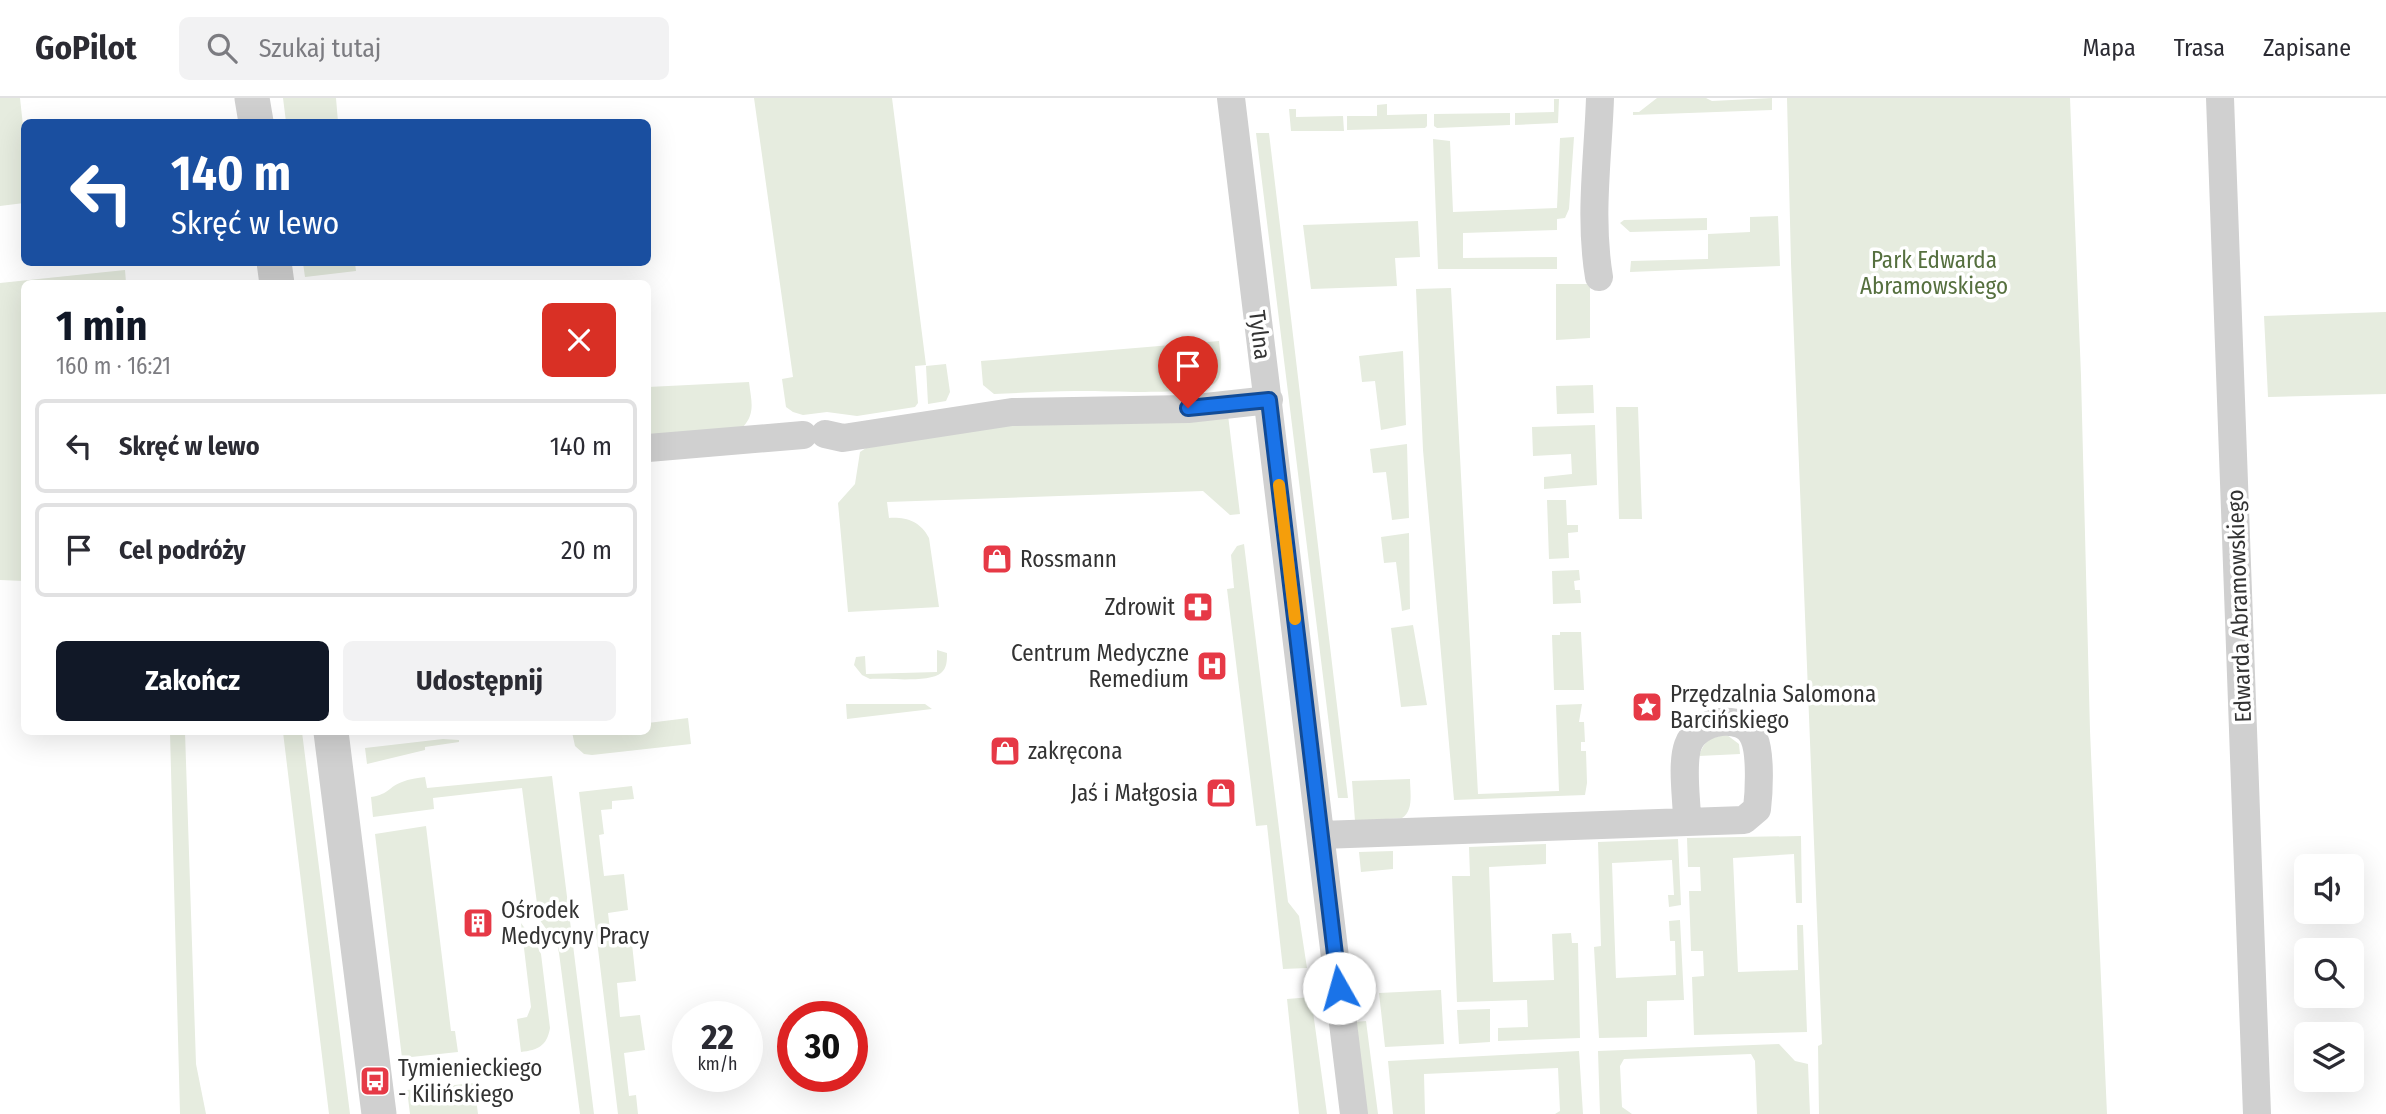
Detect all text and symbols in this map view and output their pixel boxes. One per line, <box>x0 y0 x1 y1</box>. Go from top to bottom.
search box <box>179 17 669 80</box>
text: GoPilot <box>35 28 137 68</box>
icon: search <box>203 29 241 67</box>
text: Szukaj tutaj <box>259 33 381 64</box>
text: Mapa <box>2083 34 2136 62</box>
text: Trasa <box>2174 34 2225 62</box>
text: Zapisane <box>2263 34 2351 62</box>
text: 140 m <box>171 144 291 203</box>
icon: left <box>56 147 147 238</box>
text: Skręć w lewo <box>171 204 339 242</box>
park label: Park Edwarda Abramowskiego <box>1860 246 2008 300</box>
text: 1 min <box>56 301 147 351</box>
button: close <box>542 303 616 377</box>
street label: Tylna <box>1243 309 1277 361</box>
pin <box>1158 336 1218 408</box>
icon: arrive <box>1169 347 1207 385</box>
text: 160 m · 16:21 <box>56 352 171 380</box>
icon: left <box>60 427 98 465</box>
text: Skręć w lewo <box>119 431 260 462</box>
text: 140 m <box>550 431 612 462</box>
street label: Edwarda Abramowskiego <box>2221 489 2257 723</box>
icon: arrive <box>60 531 98 569</box>
text: Cel podróży <box>119 535 246 566</box>
text: 20 m <box>561 535 612 566</box>
shop icon: Rossmann <box>980 542 1014 576</box>
place label: Rossmann <box>1020 545 1117 573</box>
pharmacy icon: Zdrowit <box>1181 590 1215 624</box>
place label: Zdrowit <box>1104 593 1175 621</box>
place label: Centrum Medyczne Remedium <box>1011 639 1189 693</box>
button: Zakończ <box>56 641 329 721</box>
button: Udostępnij <box>343 641 616 721</box>
hospital icon: Centrum Medyczne Remedium <box>1195 649 1229 683</box>
place label: Przędzalnia Salomona Barcińskiego <box>1670 680 1876 734</box>
place icon: Przędzalnia Salomona Barcińskiego <box>1630 690 1664 724</box>
shop icon: zakręcona <box>988 734 1022 768</box>
place label: zakręcona <box>1028 737 1122 765</box>
shop icon: Jaś i Małgosia <box>1204 776 1238 810</box>
place label: Jaś i Małgosia <box>1071 779 1198 807</box>
map controls <box>2294 854 2364 1092</box>
button: sound <box>2294 854 2364 924</box>
place label: Ośrodek Medycyny Pracy <box>501 896 650 950</box>
building icon: Ośrodek Medycyny Pracy <box>461 906 495 940</box>
button: search <box>2294 938 2364 1008</box>
position arrow <box>1302 951 1376 1025</box>
speed limit sign: 30 <box>777 1001 868 1092</box>
text: 22 <box>701 1016 734 1058</box>
button: layers <box>2294 1022 2364 1092</box>
text: km/h <box>697 1053 738 1075</box>
place label: Tymienieckiego - Kilińskiego <box>398 1054 542 1108</box>
bus stop icon: Tymienieckiego - Kilińskiego <box>358 1064 392 1098</box>

